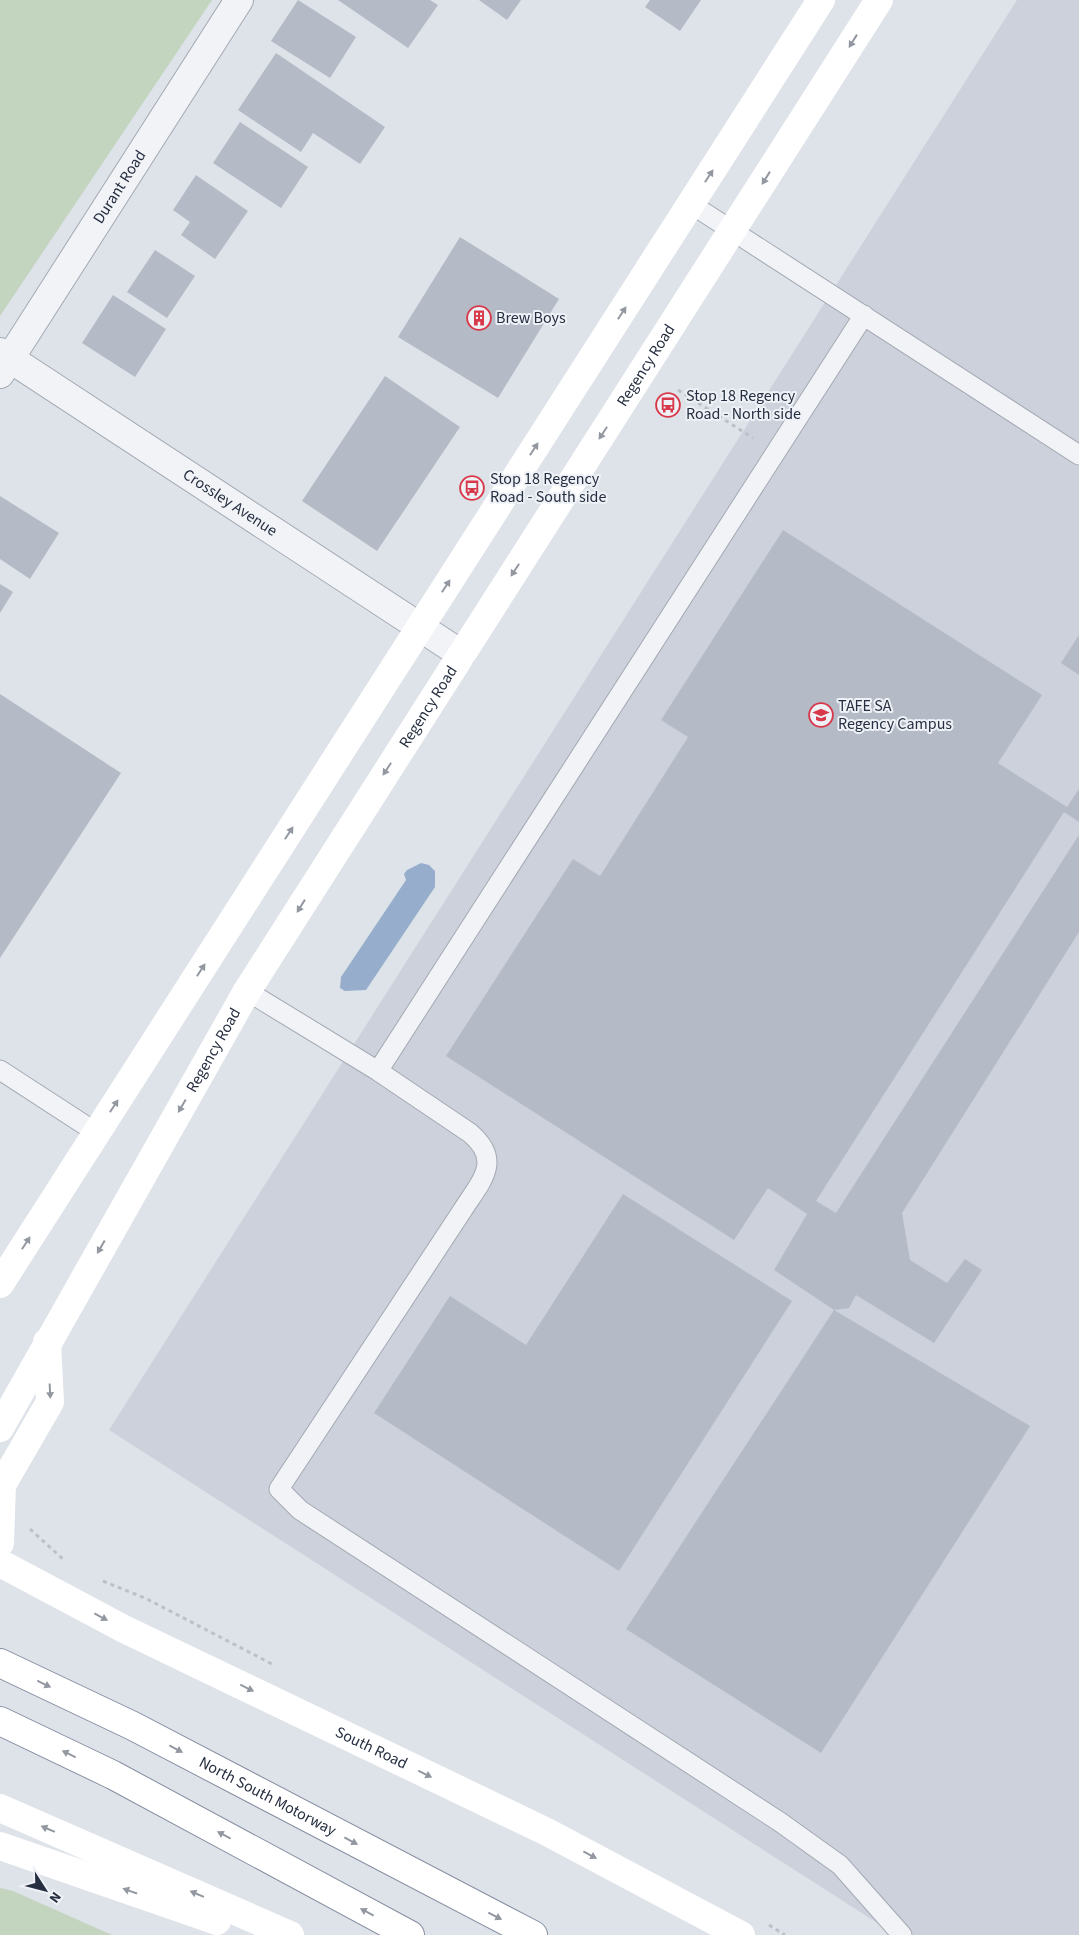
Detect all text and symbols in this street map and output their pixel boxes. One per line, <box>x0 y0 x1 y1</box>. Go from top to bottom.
one-way arrow <box>849 35 858 48</box>
street label: Durant Road <box>88 146 151 228</box>
one-way arrow <box>704 169 714 182</box>
one-way arrow <box>761 172 771 185</box>
building icon: Brew Boys <box>466 305 492 331</box>
one-way arrow <box>617 306 626 319</box>
place label: Brew Boys <box>496 307 566 329</box>
street label: Regency Road <box>612 320 680 411</box>
place label: Stop 18 Regency Road - North side <box>686 385 801 425</box>
bus stop icon: Stop 18 Regency Road - North side <box>655 392 681 418</box>
one-way arrow <box>598 426 607 440</box>
one-way arrow <box>529 443 539 456</box>
street label: Crossley Avenue <box>179 464 282 542</box>
place label: Stop 18 Regency Road - South side <box>490 468 606 508</box>
bus stop icon: Stop 18 Regency Road - South side <box>459 475 485 501</box>
one-way arrow <box>510 563 520 576</box>
one-way arrow <box>442 580 451 593</box>
street label: Regency Road <box>394 661 463 752</box>
place label: TAFE SA Regency Campus <box>838 695 952 735</box>
school or university icon: TAFE SA Regency Campus <box>808 702 834 728</box>
one-way arrow <box>383 762 392 775</box>
one-way arrow <box>284 826 294 839</box>
one-way arrow <box>296 900 305 913</box>
one-way arrow <box>197 963 206 976</box>
street label: Regency Road <box>181 1004 246 1096</box>
one-way arrow <box>109 1100 119 1113</box>
one-way arrow <box>177 1100 186 1113</box>
one-way arrow <box>22 1237 31 1250</box>
one-way arrow <box>97 1241 106 1254</box>
one-way arrow <box>46 1383 54 1399</box>
one-way arrow <box>94 1613 108 1621</box>
one-way arrow <box>37 1680 51 1688</box>
one-way arrow <box>240 1685 254 1693</box>
street label: South Road <box>332 1721 411 1774</box>
one-way arrow <box>168 1745 183 1753</box>
one-way arrow <box>62 1750 76 1758</box>
street label: North South Motorway <box>195 1751 340 1841</box>
one-way arrow <box>418 1770 432 1778</box>
one-way arrow <box>41 1825 55 1833</box>
one-way arrow <box>217 1831 231 1839</box>
one-way arrow <box>343 1837 358 1845</box>
one-way arrow <box>583 1851 598 1859</box>
north arrow <box>20 1865 70 1915</box>
text: N <box>44 1887 66 1907</box>
one-way arrow <box>122 1887 137 1895</box>
one-way arrow <box>190 1890 204 1898</box>
one-way arrow <box>360 1908 374 1916</box>
one-way arrow <box>488 1912 502 1920</box>

